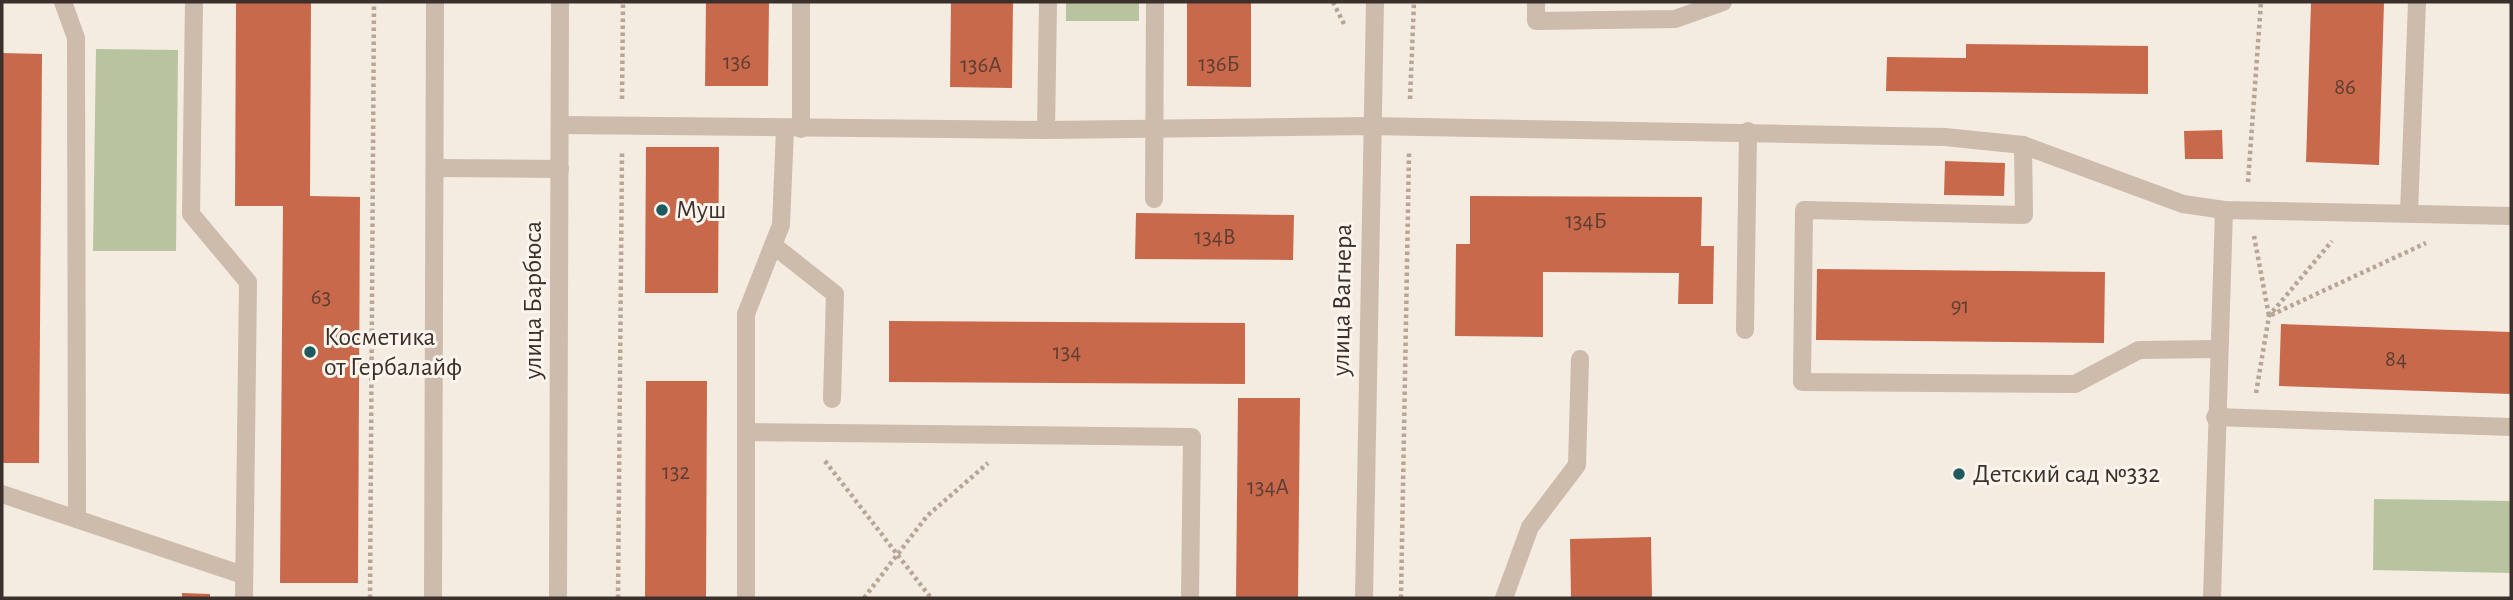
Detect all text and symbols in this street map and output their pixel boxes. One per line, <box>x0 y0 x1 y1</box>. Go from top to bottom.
house number: 136 <box>723 51 751 74</box>
house number: 136Б <box>1198 53 1240 76</box>
house number: 136А <box>960 54 1002 77</box>
house number: 86 <box>2334 76 2356 99</box>
place label: Муш <box>676 197 726 223</box>
marker: Муш <box>654 202 670 218</box>
house number: 134Б <box>1565 210 1607 233</box>
street label: улица Барбюса <box>520 221 546 380</box>
street label: улица Вагнера <box>1328 223 1356 377</box>
house number: 134В <box>1194 226 1236 249</box>
house number: 63 <box>311 286 331 309</box>
house number: 91 <box>1951 295 1969 318</box>
place label: Косметика от Гербалайф <box>324 324 462 380</box>
house number: 134 <box>1053 341 1081 364</box>
marker: Косметика от Гербалайф <box>302 344 318 360</box>
house number: 84 <box>2385 348 2407 371</box>
house number: 132 <box>662 461 690 484</box>
place label: Детский cад №332 <box>1973 461 2160 487</box>
marker: Детский cад №332 <box>1951 466 1967 482</box>
house number: 134А <box>1247 476 1289 499</box>

